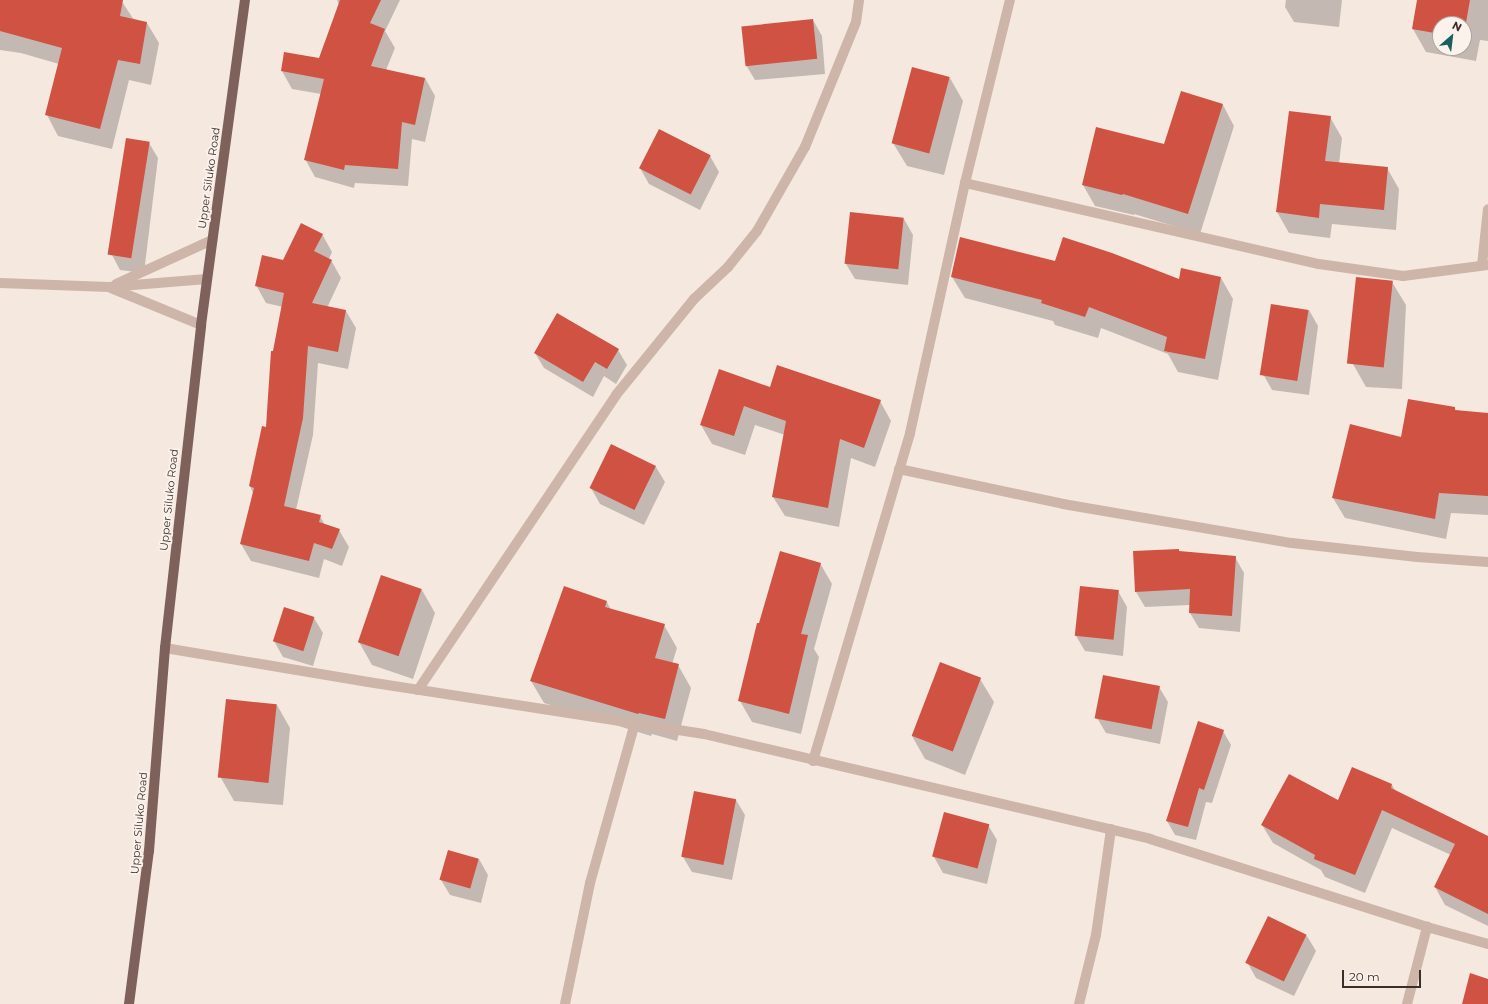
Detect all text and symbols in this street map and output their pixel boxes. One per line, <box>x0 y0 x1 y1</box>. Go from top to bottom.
north arrow <box>1432 16 1472 56</box>
text: N <box>1450 18 1464 35</box>
street label: Upper Siluko Road <box>195 126 223 230</box>
street label: Upper Siluko Road <box>157 448 181 552</box>
street label: Upper Siluko Road <box>128 771 150 875</box>
scale bar <box>1344 962 1423 988</box>
text: 20 m <box>1349 969 1380 984</box>

